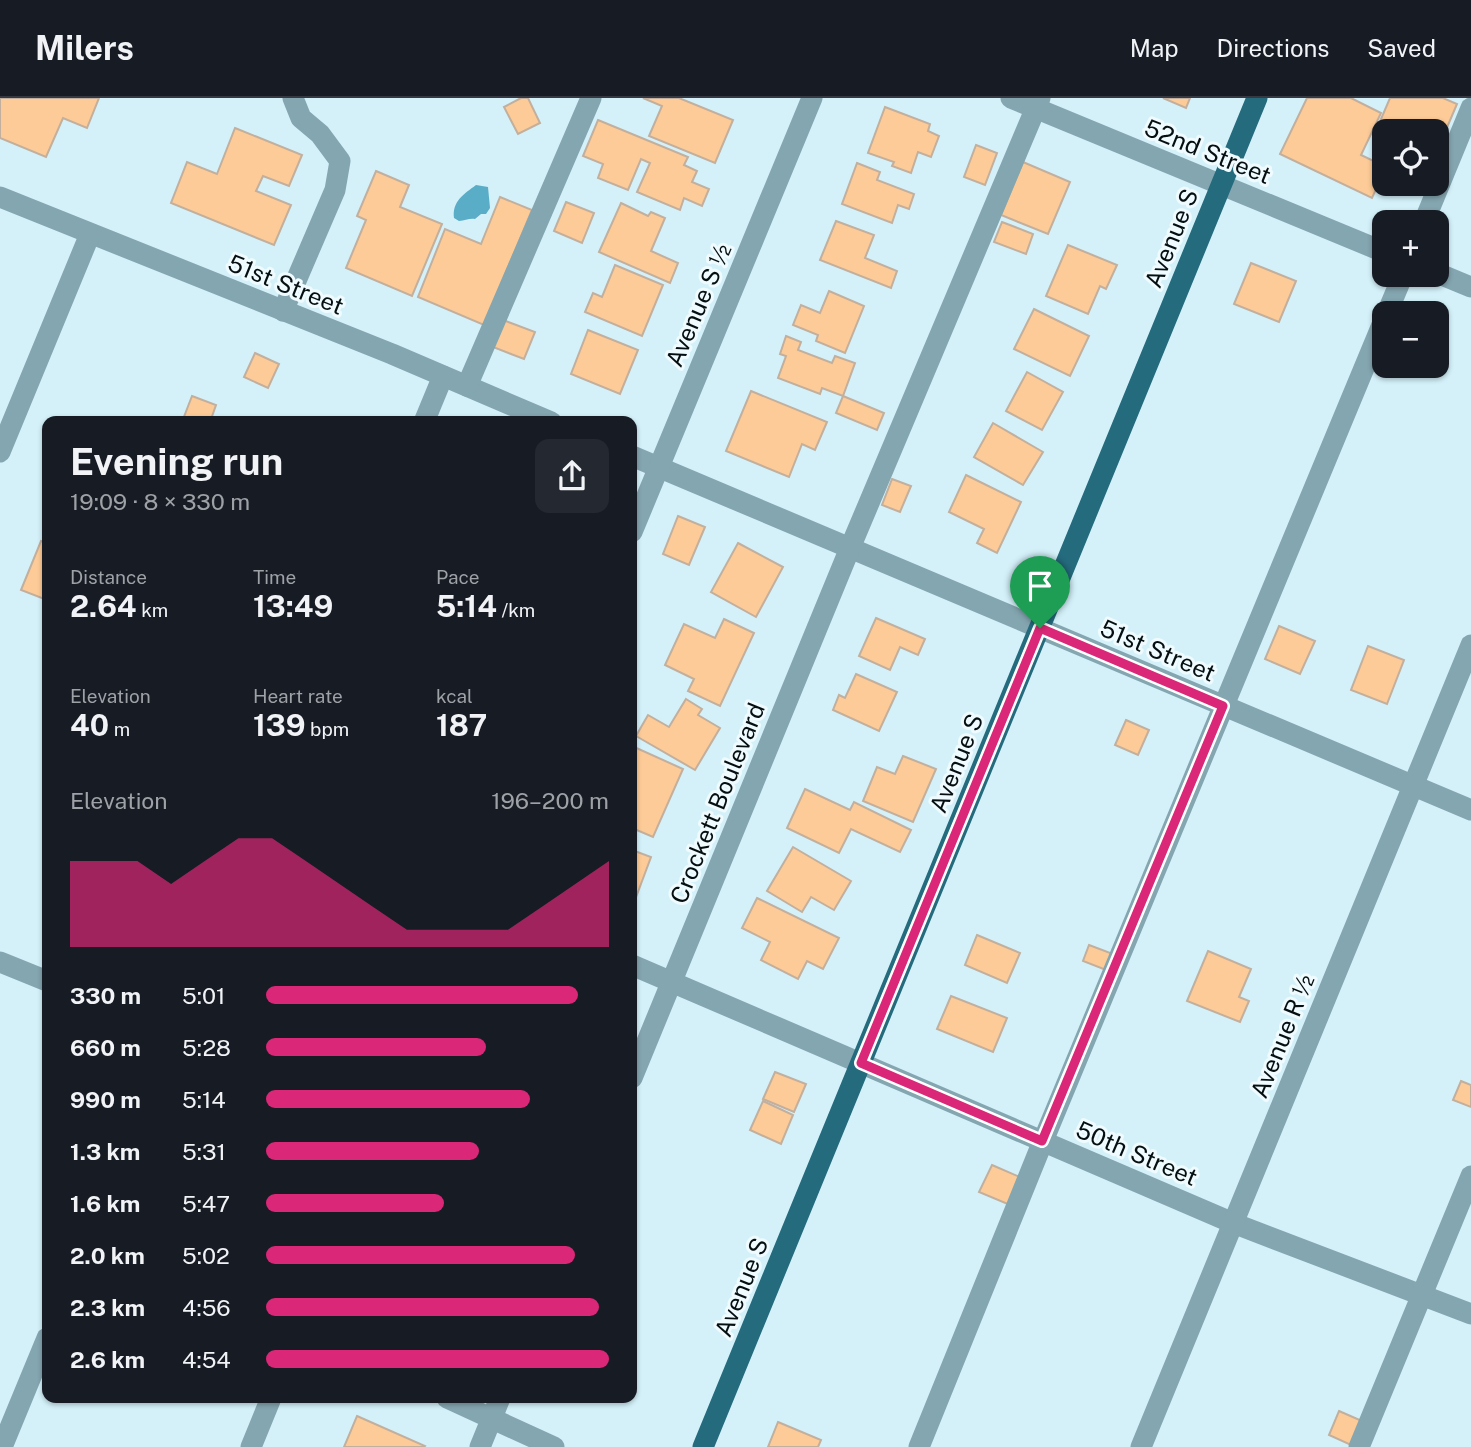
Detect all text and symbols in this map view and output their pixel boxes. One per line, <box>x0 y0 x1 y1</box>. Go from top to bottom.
text: Milers <box>35 29 134 67</box>
text: Map <box>1130 34 1179 62</box>
text: Directions <box>1217 34 1329 62</box>
text: Saved <box>1367 34 1436 62</box>
street label: 52nd Street <box>1141 113 1275 189</box>
map controls <box>1372 119 1449 378</box>
button: locate <box>1372 119 1449 196</box>
street label: Avenue S <box>1139 184 1203 292</box>
button: + <box>1372 210 1449 287</box>
street label: Avenue S ½ <box>660 239 737 371</box>
street label: 51st Street <box>224 248 348 320</box>
button: − <box>1372 301 1449 378</box>
text: Evening run <box>70 439 283 484</box>
button: share <box>535 439 609 513</box>
text: 19:09 · 8 × 330 m <box>70 488 250 515</box>
pin <box>1010 556 1070 628</box>
text: Distance <box>70 566 147 588</box>
text: Time <box>253 566 296 588</box>
text: Pace <box>436 566 479 588</box>
icon: arrive <box>1021 567 1059 605</box>
text: 2.64 <box>70 588 137 624</box>
text: 13:49 <box>253 588 333 624</box>
text: 5:14 <box>436 588 497 624</box>
text: km <box>137 599 168 621</box>
text: /km <box>497 599 535 621</box>
street label: 51st Street <box>1096 613 1220 687</box>
text: Elevation <box>70 685 151 707</box>
text: Heart rate <box>253 685 343 707</box>
text: kcal <box>436 685 473 707</box>
street label: Crockett Boulevard <box>664 699 770 907</box>
text: 40 <box>70 707 109 743</box>
text: 139 <box>253 707 305 743</box>
text: 187 <box>436 707 487 743</box>
street label: Avenue S <box>924 709 988 817</box>
text: m <box>109 718 130 740</box>
text: bpm <box>305 718 349 740</box>
text: Elevation <box>70 787 168 814</box>
text: 196–200 m <box>491 787 609 814</box>
street label: Avenue R ½ <box>1244 970 1320 1102</box>
text: 330 m <box>70 982 141 1009</box>
text: 5:01 <box>182 982 225 1009</box>
text: 660 m <box>70 1034 141 1061</box>
text: 5:28 <box>182 1034 231 1061</box>
text: 990 m <box>70 1086 141 1113</box>
text: 5:14 <box>182 1086 226 1113</box>
street label: 50th Street <box>1072 1115 1202 1191</box>
text: 1.3 km <box>70 1138 140 1165</box>
text: 5:31 <box>182 1138 226 1165</box>
text: 1.6 km <box>70 1190 140 1217</box>
text: 5:47 <box>182 1190 230 1217</box>
street label: Avenue S <box>709 1233 773 1341</box>
text: 2.0 km <box>70 1242 145 1269</box>
text: 5:02 <box>182 1242 230 1269</box>
text: 2.3 km <box>70 1294 145 1321</box>
text: 4:56 <box>182 1294 231 1321</box>
text: 2.6 km <box>70 1346 145 1373</box>
text: 4:54 <box>182 1346 231 1373</box>

